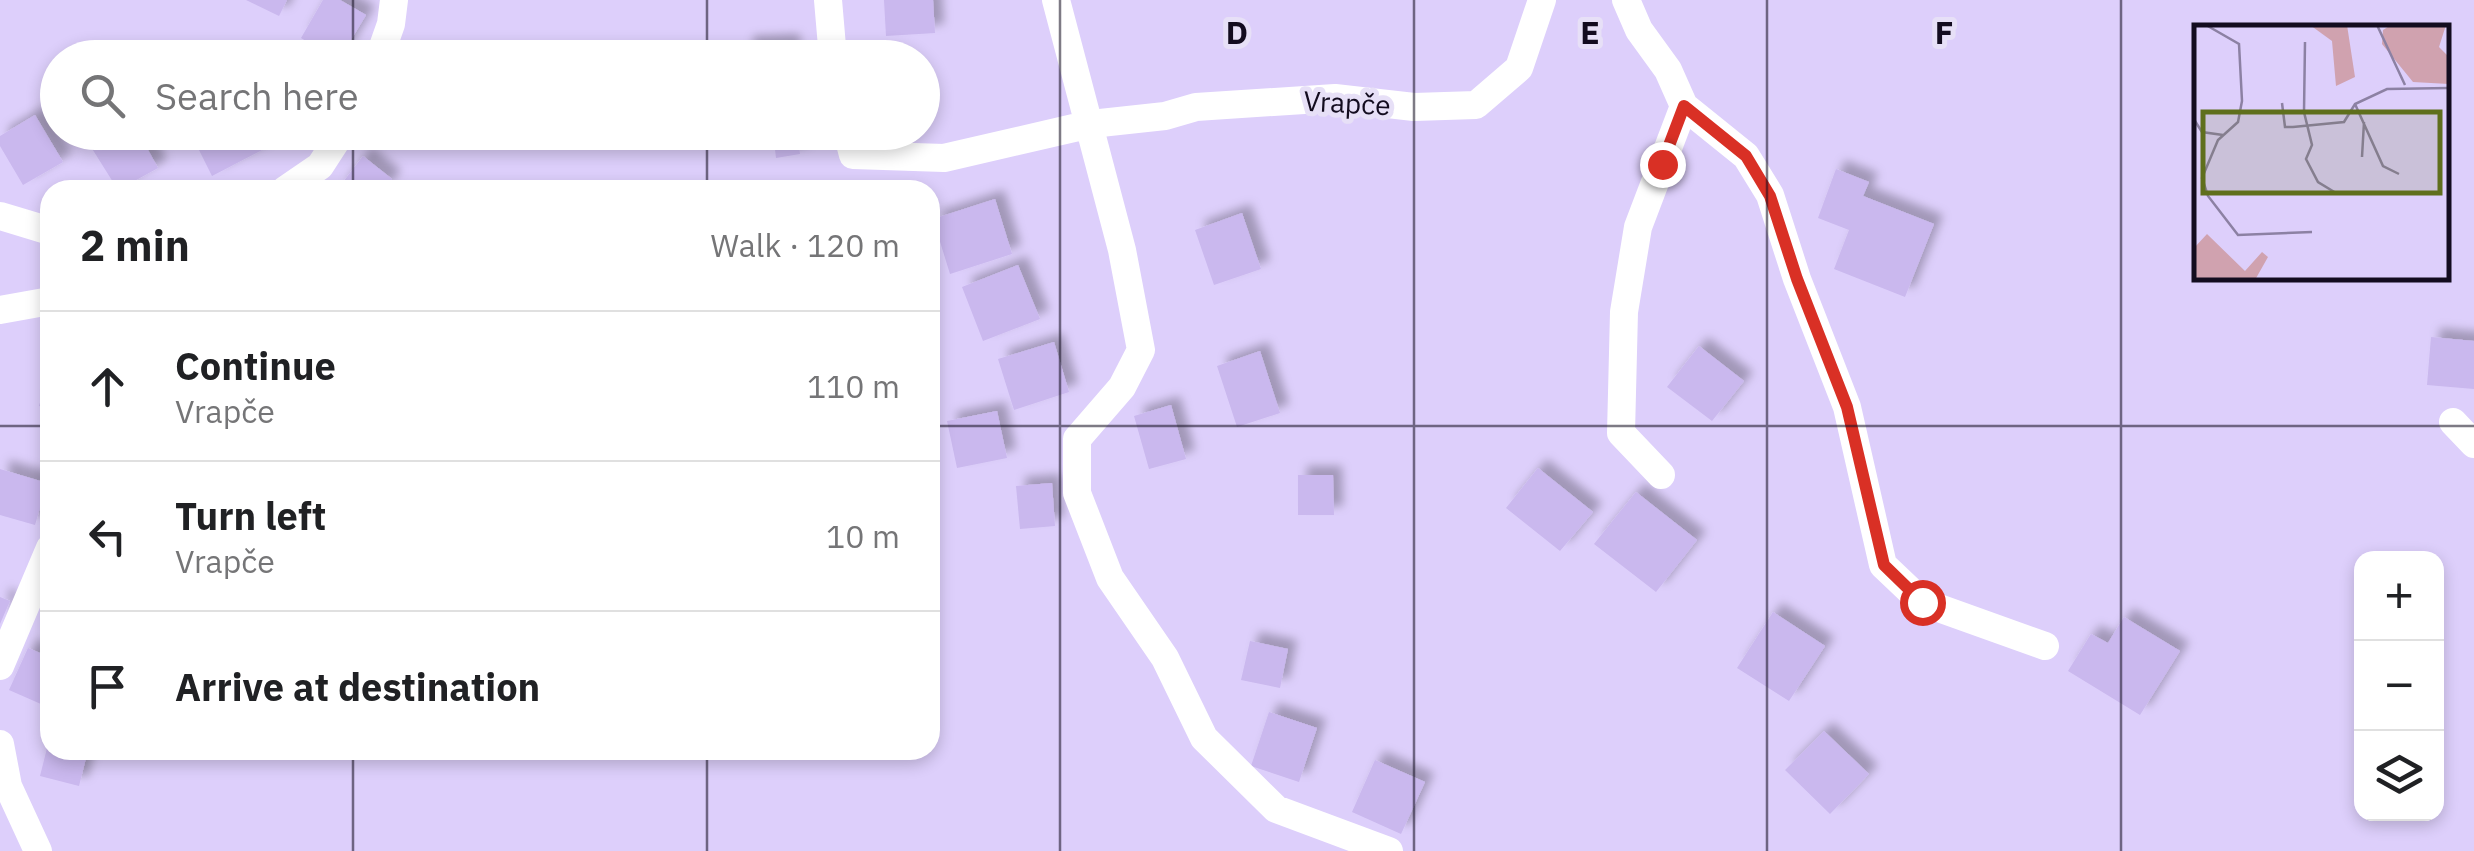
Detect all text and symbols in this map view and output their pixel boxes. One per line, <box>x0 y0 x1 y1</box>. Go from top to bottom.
text: D <box>1226 11 1248 53</box>
text: E <box>1580 11 1600 53</box>
text: F <box>1935 11 1953 53</box>
inset map <box>2194 25 2449 280</box>
search box <box>40 40 940 150</box>
icon: search <box>75 68 130 123</box>
text: Search here <box>155 71 359 120</box>
street label: Vrapče <box>1302 82 1392 123</box>
route end <box>1640 142 1686 188</box>
text: 2 min <box>80 218 190 273</box>
text: Walk · 120 m <box>711 224 900 266</box>
text: Continue <box>175 341 336 390</box>
icon: ahead <box>80 359 135 414</box>
text: 110 m <box>807 365 900 407</box>
text: Vrapče <box>175 390 275 432</box>
text: Turn left <box>175 491 326 540</box>
icon: left <box>80 509 135 564</box>
text: 10 m <box>826 515 900 557</box>
text: Vrapče <box>175 540 275 582</box>
map controls <box>2354 551 2444 821</box>
button: + <box>2354 551 2444 641</box>
route start <box>1900 580 1946 626</box>
button: − <box>2354 641 2444 731</box>
icon: arrive <box>80 659 135 714</box>
text: Arrive at destination <box>175 662 540 711</box>
button: layers <box>2354 731 2444 821</box>

